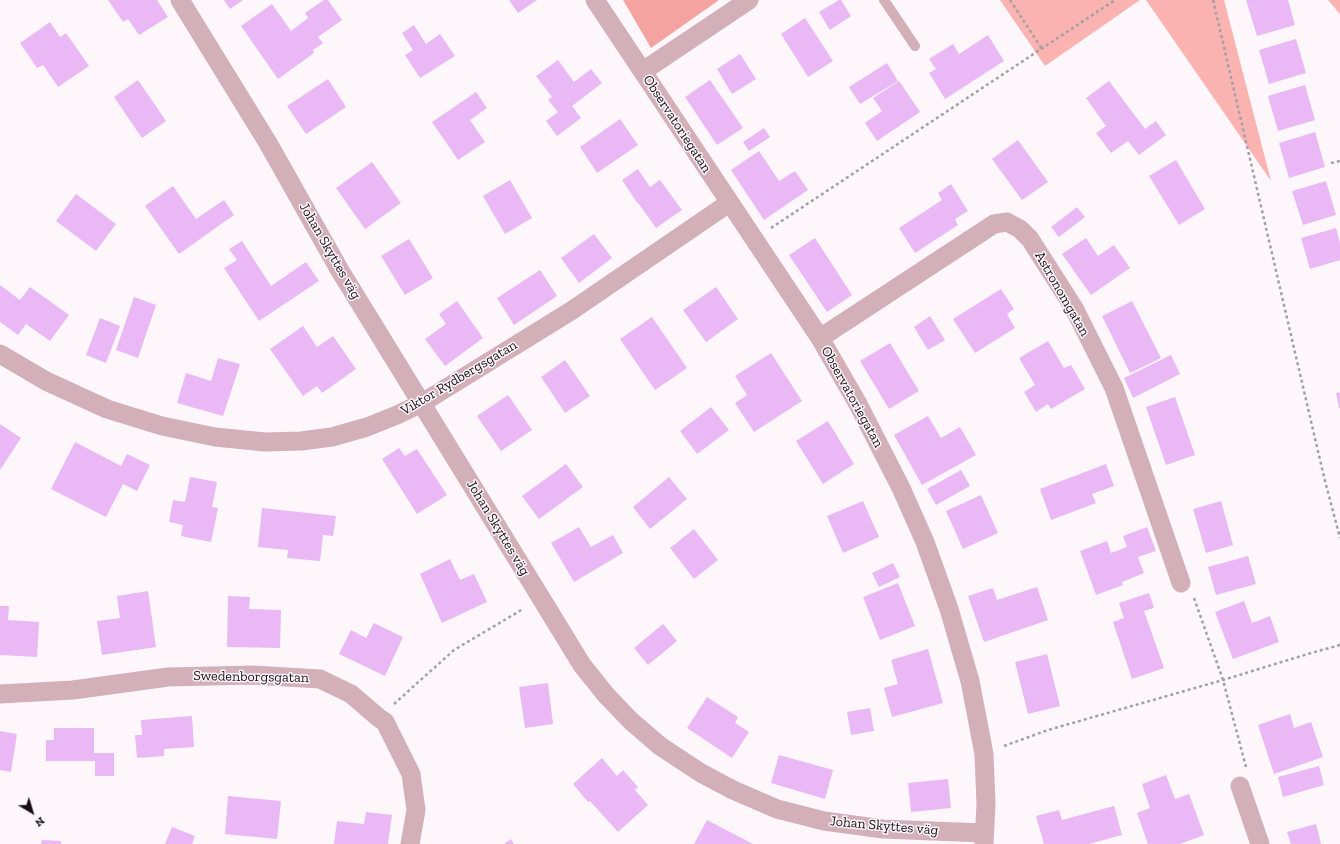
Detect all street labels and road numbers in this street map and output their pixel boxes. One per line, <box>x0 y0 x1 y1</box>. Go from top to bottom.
street label: Observatoriegatan <box>639 72 715 176</box>
street label: Johan Skyttes väg <box>296 200 364 302</box>
street label: Astronomgatan <box>1031 249 1093 339</box>
street label: Viktor Rydbergsgatan <box>398 337 520 419</box>
street label: Observatoriegatan <box>817 343 887 451</box>
street label: Johan Skyttes väg <box>463 477 533 579</box>
street label: Swedenborgsgatan <box>193 668 309 686</box>
street label: Johan Skyttes väg <box>829 813 939 839</box>

